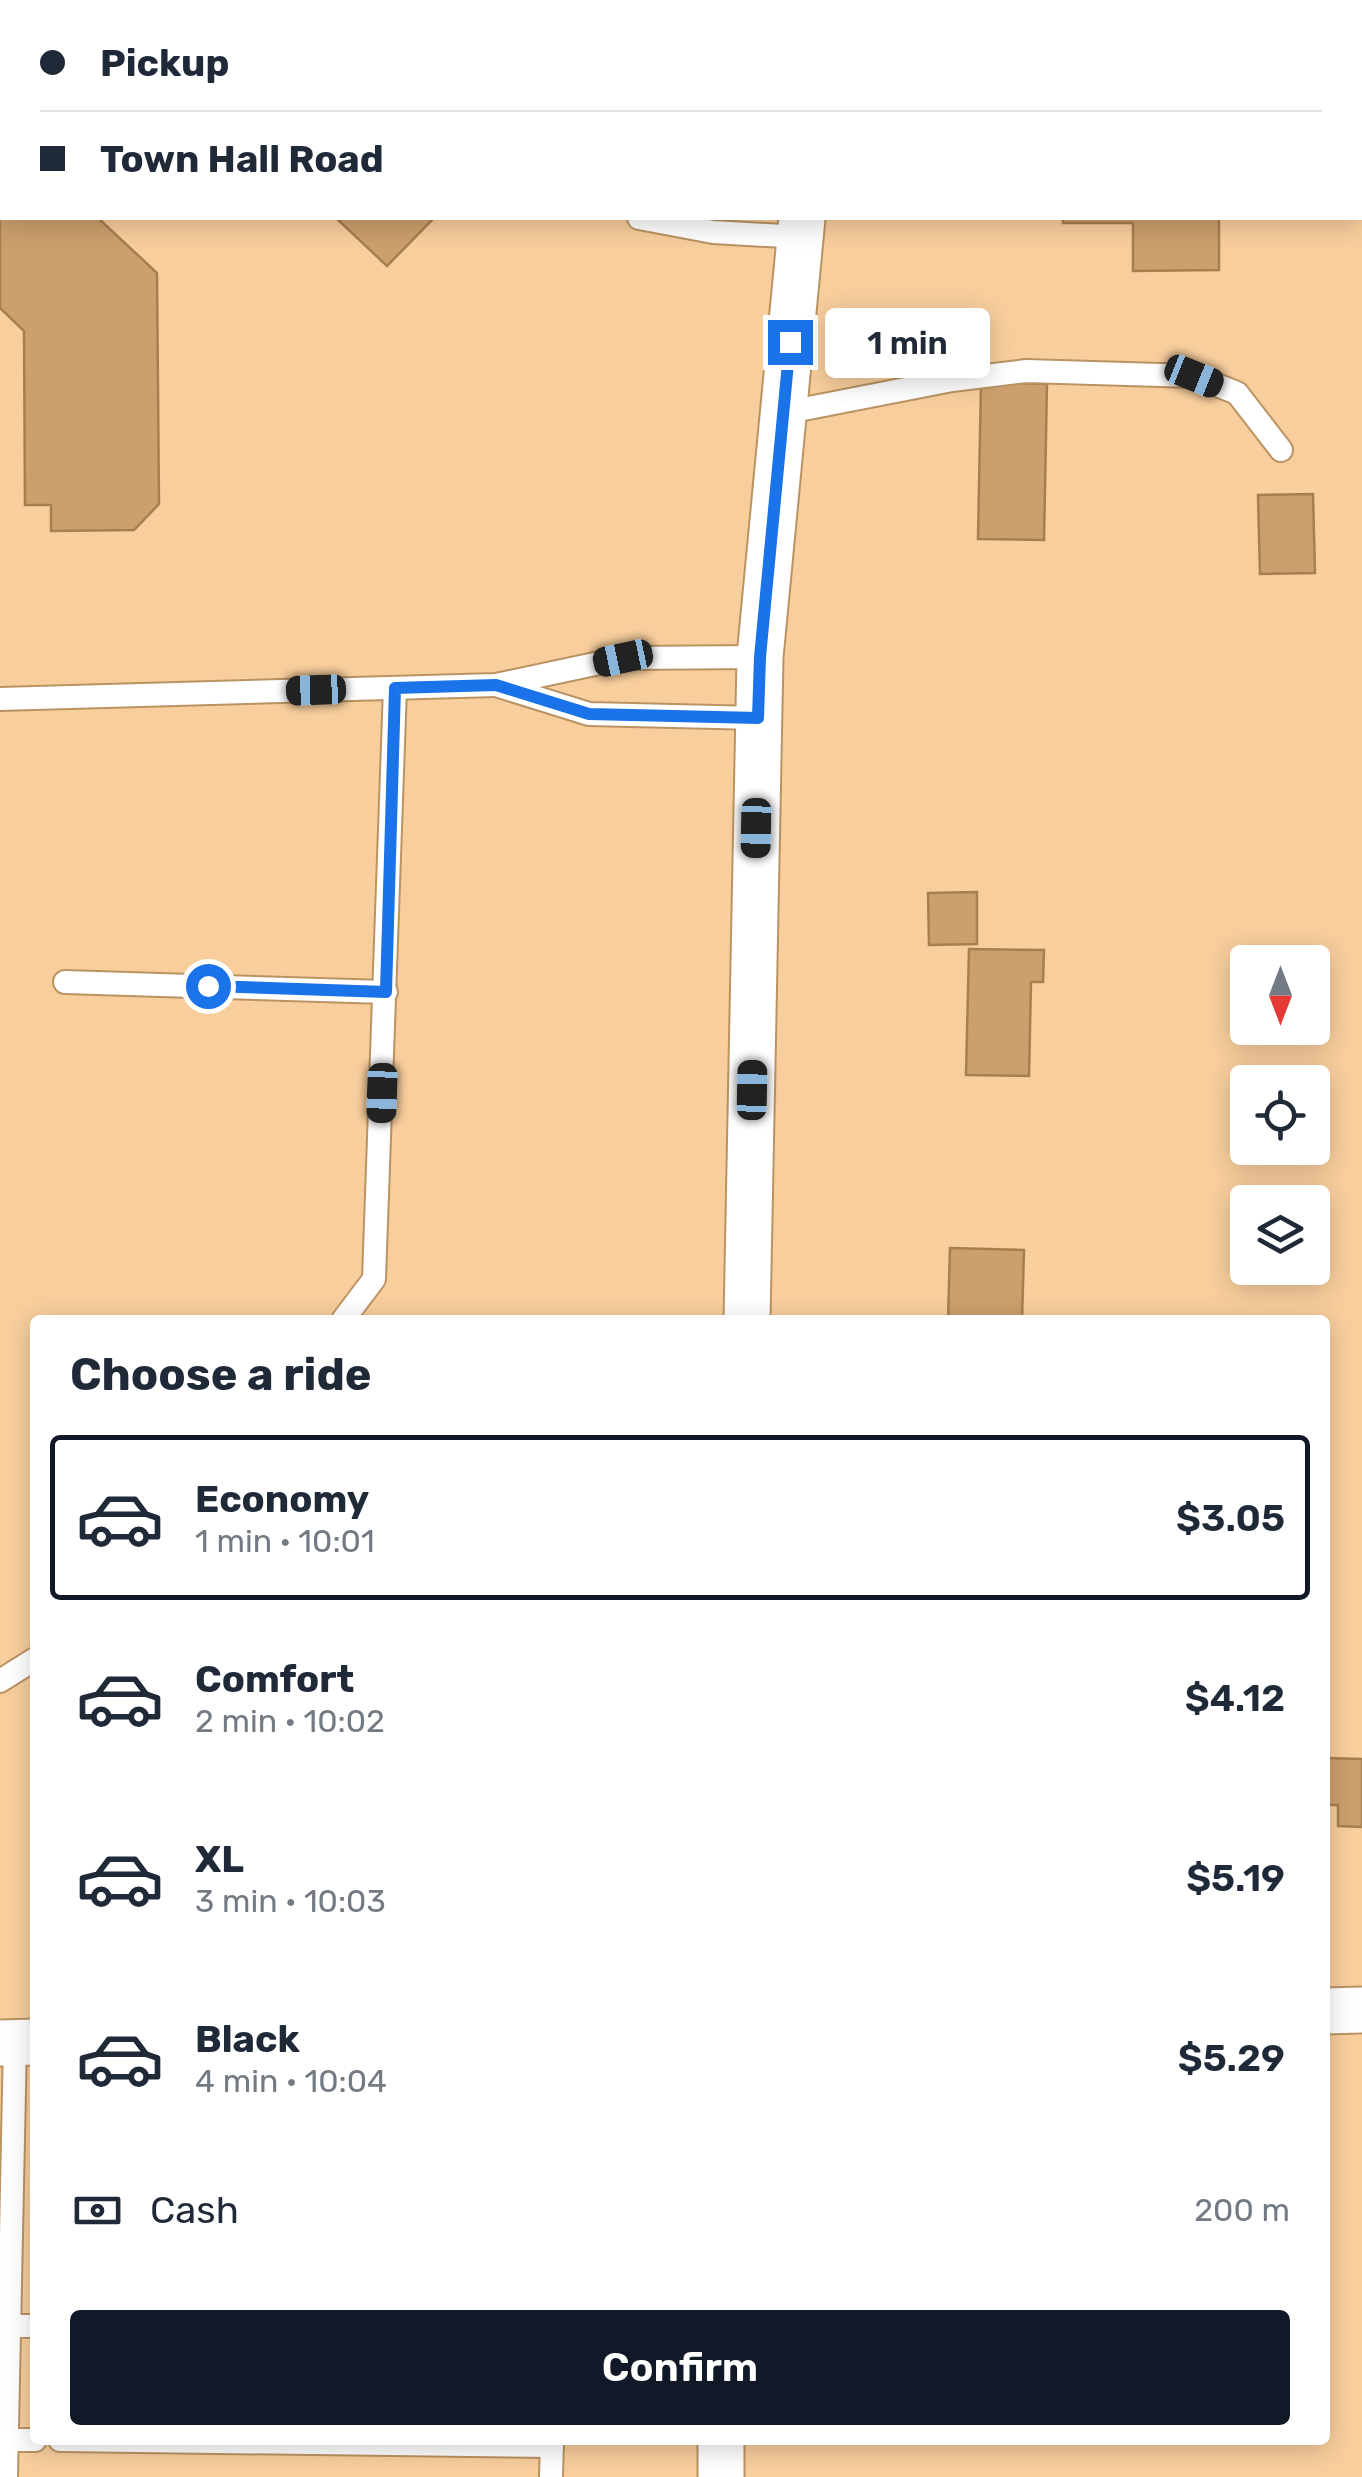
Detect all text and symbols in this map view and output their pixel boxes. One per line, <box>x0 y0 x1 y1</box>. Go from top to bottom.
text: Pickup <box>100 40 229 86</box>
text: Town Hall Road <box>100 136 384 182</box>
callout: 1 min <box>825 307 990 377</box>
route end <box>768 320 813 365</box>
text: 1 min <box>867 324 948 362</box>
car <box>1161 351 1227 401</box>
car <box>591 637 655 679</box>
car <box>285 674 347 706</box>
car <box>740 798 772 858</box>
north arrow <box>1230 945 1330 1045</box>
map controls <box>1230 945 1330 1285</box>
route start <box>186 964 231 1009</box>
car <box>736 1060 768 1120</box>
car <box>366 1062 398 1124</box>
button: locate <box>1230 1065 1330 1165</box>
button: layers <box>1230 1185 1330 1285</box>
text: Choose a ride <box>70 1348 372 1401</box>
icon: car <box>75 1473 165 1563</box>
text: Economy <box>195 1476 369 1522</box>
text: $3.05 <box>1176 1495 1285 1541</box>
text: 1 min · 10:01 <box>195 1522 375 1560</box>
icon: car <box>75 1653 165 1743</box>
text: Comfort <box>195 1656 354 1702</box>
text: $4.12 <box>1185 1675 1285 1721</box>
text: 2 min · 10:02 <box>195 1702 385 1740</box>
icon: car <box>75 1833 165 1923</box>
text: XL <box>195 1836 244 1882</box>
text: $5.19 <box>1186 1855 1285 1901</box>
text: 3 min · 10:03 <box>195 1882 386 1920</box>
icon: car <box>75 2013 165 2103</box>
text: Black <box>195 2016 300 2062</box>
text: $5.29 <box>1178 2035 1285 2081</box>
text: 4 min · 10:04 <box>195 2062 387 2100</box>
icon: cash <box>70 2183 125 2238</box>
text: Cash <box>150 2187 239 2233</box>
text: 200 m <box>1194 2191 1290 2229</box>
button: Confirm <box>70 2310 1290 2425</box>

